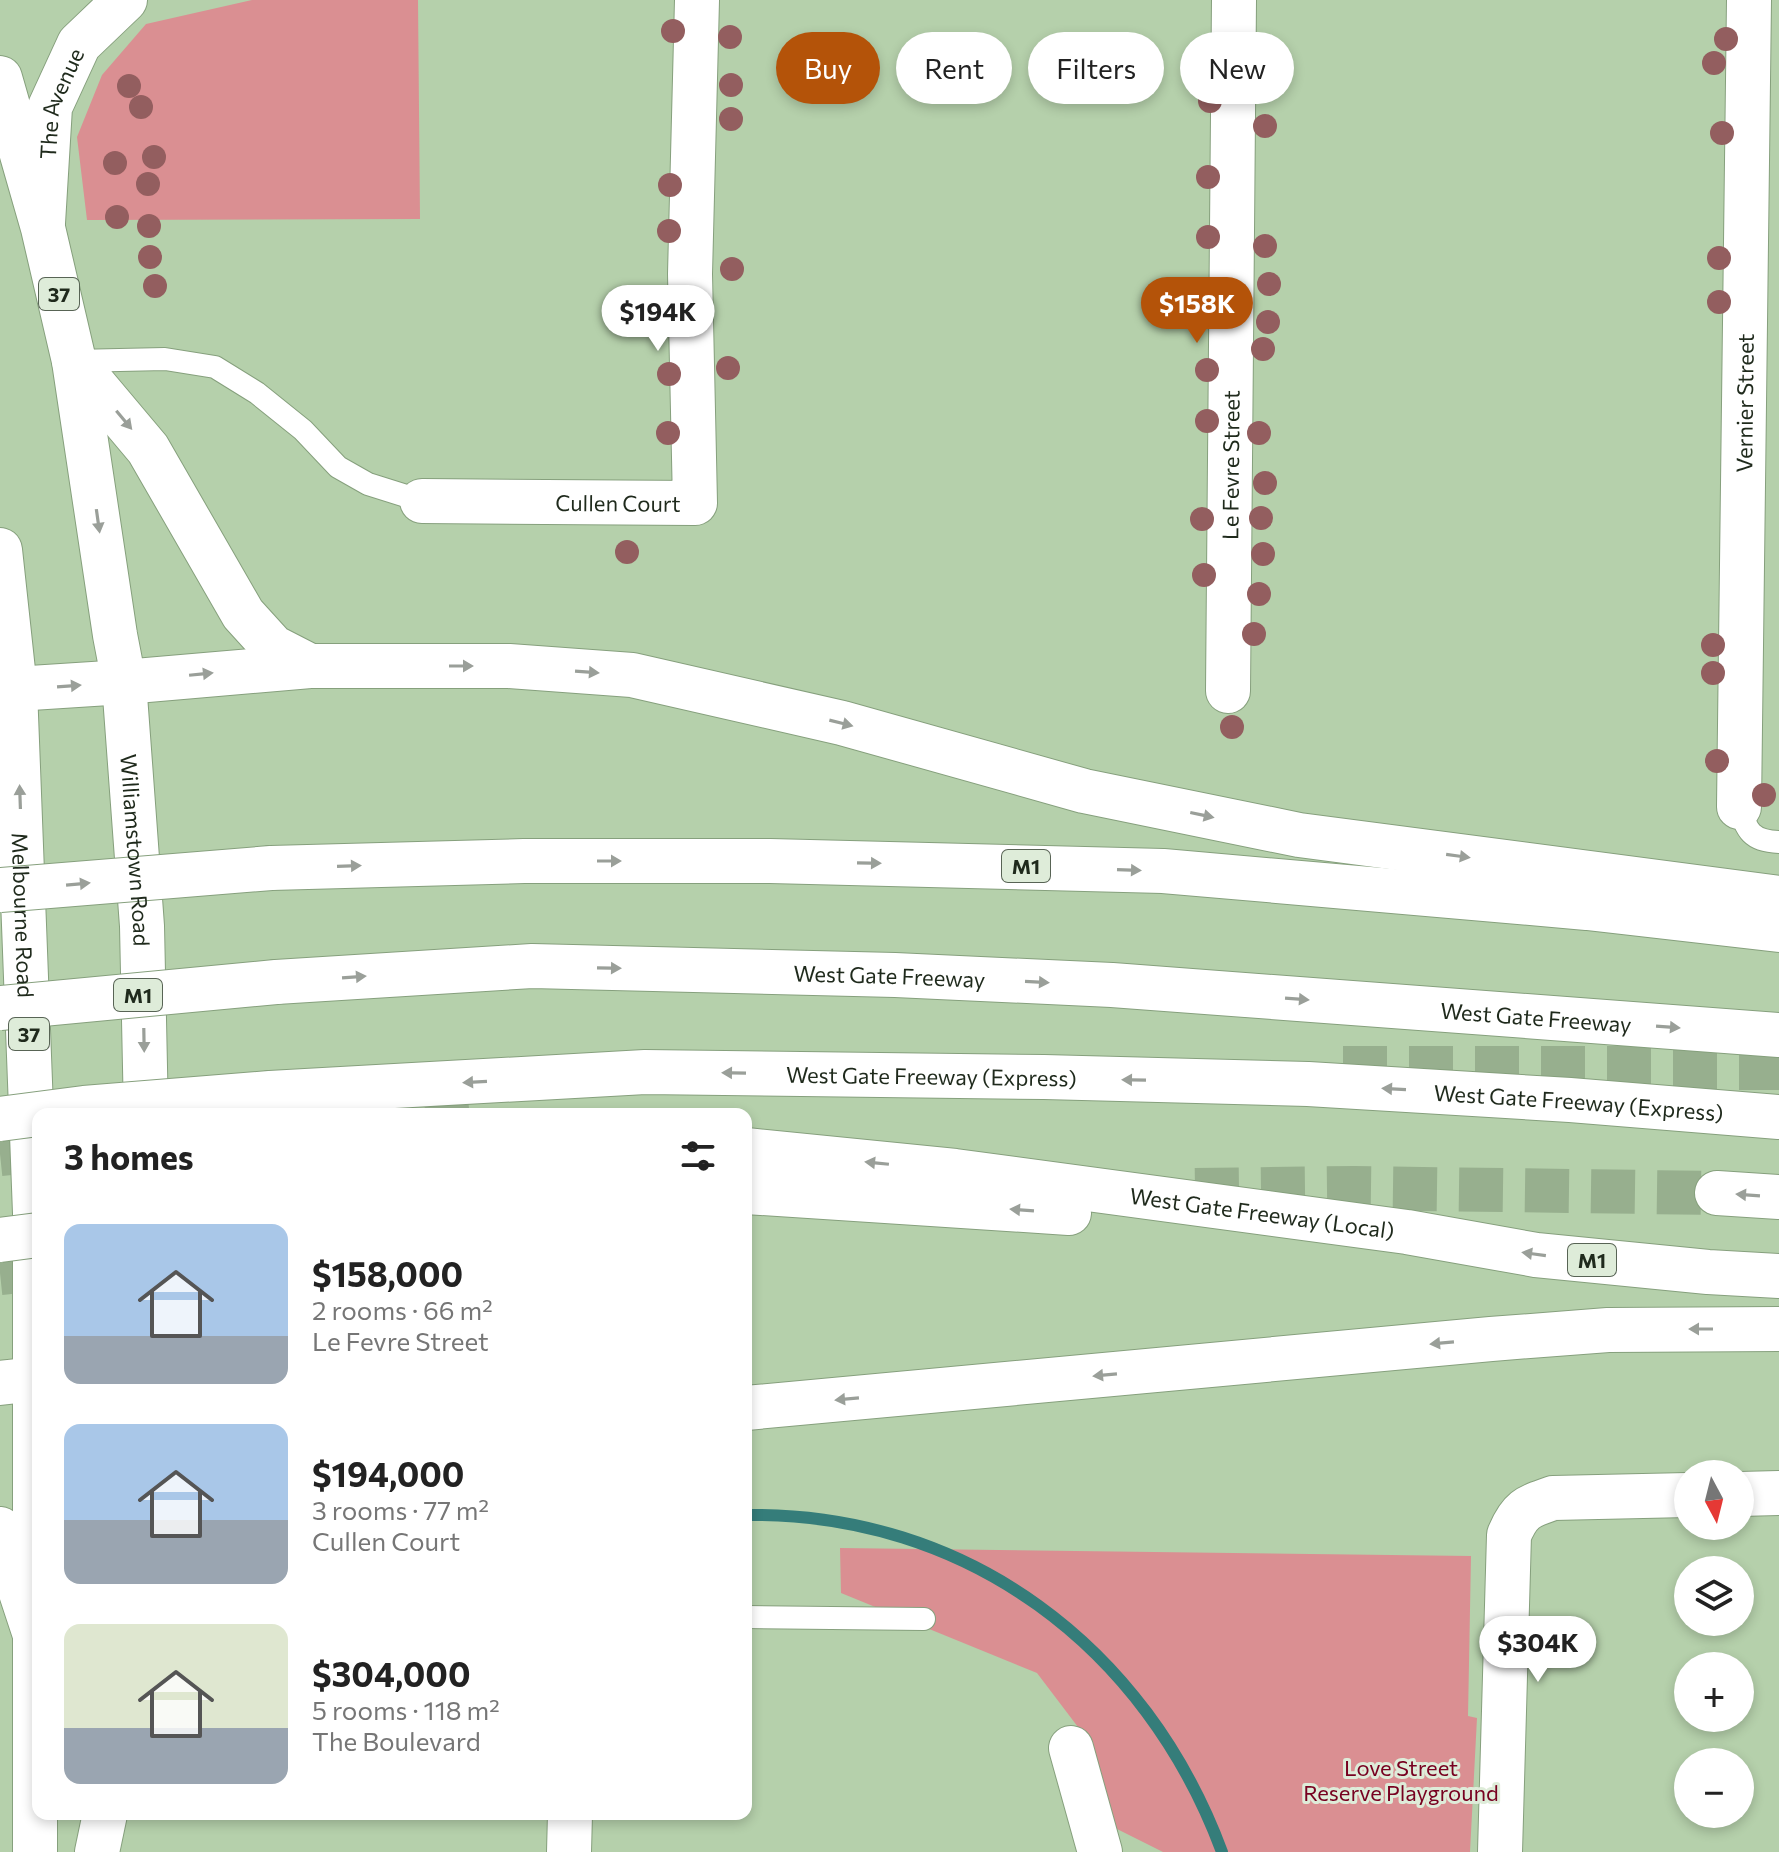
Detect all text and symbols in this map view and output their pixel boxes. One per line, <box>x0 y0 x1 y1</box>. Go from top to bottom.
chip: Buy <box>776 32 880 104</box>
chip: Rent <box>896 32 1012 104</box>
chip: Filters <box>1028 32 1164 104</box>
chip: New <box>1180 32 1294 104</box>
street label: The Avenue <box>33 43 89 160</box>
pin: $158K <box>1141 277 1253 345</box>
road number: 37 <box>39 278 79 310</box>
pin: $194K <box>602 285 714 353</box>
text: $158K <box>1159 287 1235 318</box>
text: $194K <box>620 295 696 326</box>
street label: Vernier Street <box>1730 333 1758 473</box>
street label: Le Fevre Street <box>1216 390 1244 540</box>
one-way arrow <box>115 410 132 430</box>
street label: Cullen Court <box>555 488 681 516</box>
one-way arrow <box>92 509 105 534</box>
one-way arrow <box>449 660 474 672</box>
one-way arrow <box>575 666 600 679</box>
one-way arrow <box>189 668 214 681</box>
one-way arrow <box>57 679 82 692</box>
one-way arrow <box>829 718 854 730</box>
street label: Williamstown Road <box>116 753 156 947</box>
one-way arrow <box>14 784 27 809</box>
one-way arrow <box>1189 809 1214 822</box>
street label: Melbourne Road <box>7 832 40 998</box>
road number: M1 <box>1002 850 1050 882</box>
one-way arrow <box>1446 850 1471 863</box>
one-way arrow <box>597 855 622 867</box>
one-way arrow <box>857 856 882 869</box>
one-way arrow <box>337 860 362 873</box>
one-way arrow <box>1117 863 1142 876</box>
one-way arrow <box>66 877 91 890</box>
street label: West Gate Freeway <box>793 959 986 993</box>
one-way arrow <box>597 962 622 975</box>
one-way arrow <box>342 970 367 983</box>
one-way arrow <box>1025 975 1050 988</box>
road number: M1 <box>114 979 162 1011</box>
one-way arrow <box>1285 993 1310 1006</box>
street label: West Gate Freeway <box>1439 996 1633 1037</box>
road number: 37 <box>9 1018 49 1050</box>
one-way arrow <box>1656 1020 1681 1033</box>
one-way arrow <box>138 1028 151 1053</box>
street label: West Gate Freeway (Express) <box>786 1060 1077 1091</box>
one-way arrow <box>721 1067 746 1079</box>
one-way arrow <box>1121 1073 1146 1086</box>
one-way arrow <box>462 1075 487 1088</box>
street label: West Gate Freeway (Express) <box>1433 1078 1725 1126</box>
one-way arrow <box>1381 1082 1406 1095</box>
icon: filters <box>676 1134 720 1178</box>
text: 3 homes <box>64 1135 194 1177</box>
one-way arrow <box>864 1156 889 1169</box>
street label: West Gate Freeway (Local) <box>1128 1181 1396 1244</box>
one-way arrow <box>1735 1188 1760 1201</box>
one-way arrow <box>1009 1203 1034 1216</box>
road number: M1 <box>1568 1244 1616 1276</box>
one-way arrow <box>1521 1247 1546 1260</box>
text: $158,000 <box>312 1252 463 1294</box>
icon: home <box>128 1256 224 1352</box>
text: 2 rooms · 66 m² <box>312 1294 493 1325</box>
one-way arrow <box>1688 1323 1713 1335</box>
text: Le Fevre Street <box>312 1325 489 1356</box>
one-way arrow <box>1429 1337 1454 1350</box>
one-way arrow <box>1093 1369 1118 1382</box>
one-way arrow <box>834 1392 859 1405</box>
text: $194,000 <box>312 1452 464 1494</box>
icon: home <box>128 1456 224 1552</box>
north arrow <box>1674 1460 1754 1540</box>
map controls <box>1674 1460 1754 1828</box>
text: 3 rooms · 77 m² <box>312 1494 489 1525</box>
text: Cullen Court <box>312 1525 460 1556</box>
button: layers <box>1674 1556 1754 1636</box>
pin: $304K <box>1482 1616 1594 1684</box>
text: $304K <box>1497 1626 1579 1657</box>
text: $304,000 <box>312 1652 470 1694</box>
button: + <box>1674 1652 1754 1732</box>
icon: home <box>128 1656 224 1752</box>
text: 5 rooms · 118 m² <box>312 1694 500 1725</box>
text: The Boulevard <box>312 1725 481 1756</box>
button: − <box>1674 1748 1754 1828</box>
park label: Love Street Reserve Playground <box>1303 1754 1499 1806</box>

